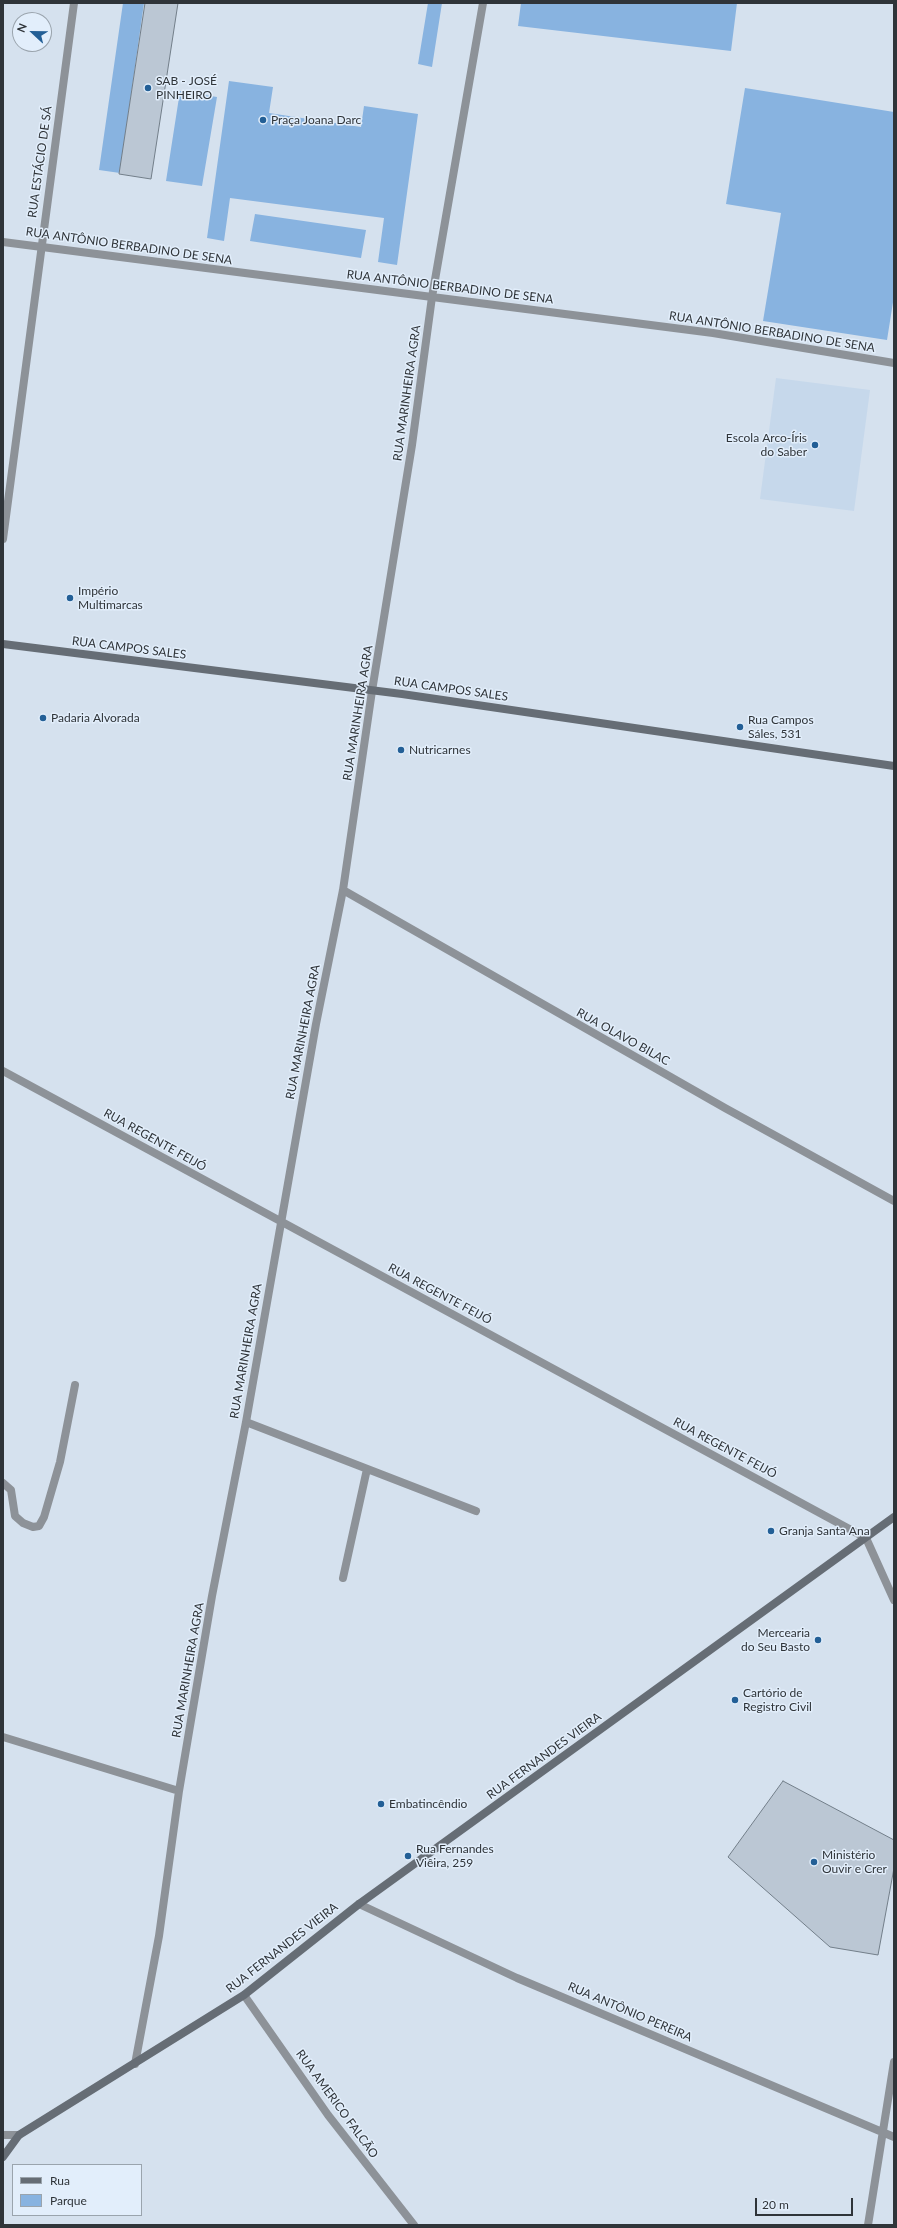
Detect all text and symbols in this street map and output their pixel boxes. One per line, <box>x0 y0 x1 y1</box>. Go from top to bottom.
north arrow <box>12 12 52 52</box>
text: N <box>14 21 29 34</box>
place label: SAB - JOSÉ PINHEIRO <box>156 74 217 102</box>
marker: SAB - JOSÉ PINHEIRO <box>143 83 153 93</box>
street label: RUA ESTÁCIO DE SÁ <box>25 105 55 219</box>
place label: Praça Joana Darc <box>271 113 361 127</box>
marker: Praça Joana Darc <box>258 115 268 125</box>
street label: RUA ANTÔNIO BERBADINO DE SENA <box>25 224 233 268</box>
street label: RUA ANTÔNIO BERBADINO DE SENA <box>346 267 554 307</box>
street label: RUA ANTÔNIO BERBADINO DE SENA <box>668 309 876 355</box>
street label: RUA MARINHEIRA AGRA <box>390 324 424 462</box>
place label: Escola Arco-Íris do Saber <box>726 431 807 459</box>
marker: Escola Arco-Íris do Saber <box>810 440 820 450</box>
place label: Império Multimarcas <box>78 584 143 612</box>
marker: Império Multimarcas <box>65 593 75 603</box>
street label: RUA CAMPOS SALES <box>71 634 187 662</box>
street label: RUA MARINHEIRA AGRA <box>340 644 376 782</box>
street label: RUA CAMPOS SALES <box>393 674 509 704</box>
place label: Padaria Alvorada <box>51 711 140 725</box>
marker: Padaria Alvorada <box>38 713 48 723</box>
place label: Rua Campos Sáles, 531 <box>748 713 814 741</box>
marker: Rua Campos Sáles, 531 <box>735 722 745 732</box>
place label: Nutricarnes <box>409 743 471 757</box>
marker: Nutricarnes <box>396 745 406 755</box>
street label: RUA MARINHEIRA AGRA <box>283 963 323 1101</box>
street label: RUA OLAVO BILAC <box>574 1005 672 1069</box>
street label: RUA REGENTE FEIJÓ <box>101 1106 209 1174</box>
street label: RUA REGENTE FEIJÓ <box>386 1261 494 1327</box>
street label: RUA MARINHEIRA AGRA <box>227 1282 265 1420</box>
street label: RUA REGENTE FEIJÓ <box>671 1415 779 1481</box>
place label: Granja Santa Ana <box>779 1524 870 1538</box>
marker: Granja Santa Ana <box>766 1526 776 1536</box>
street label: RUA MARINHEIRA AGRA <box>169 1601 207 1739</box>
place label: Mercearia do Seu Basto <box>741 1626 810 1654</box>
marker: Mercearia do Seu Basto <box>813 1635 823 1645</box>
place label: Cartório de Registro Civil <box>743 1686 812 1714</box>
marker: Cartório de Registro Civil <box>730 1695 740 1705</box>
street label: RUA FERNANDES VIEIRA <box>484 1710 604 1802</box>
place label: Embatincêndio <box>389 1797 467 1811</box>
marker: Embatincêndio <box>376 1799 386 1809</box>
place label: Rua Fernandes Viêira, 259 <box>416 1842 494 1870</box>
place label: Ministério Ouvir e Crer <box>822 1848 887 1876</box>
marker: Rua Fernandes Viêira, 259 <box>403 1851 413 1861</box>
marker: Ministério Ouvir e Crer <box>809 1857 819 1867</box>
street label: RUA FERNANDES VIEIRA <box>223 1900 341 1996</box>
street label: RUA ANTÔNIO PEREIRA <box>566 1979 694 2045</box>
street label: RUA AMERICO FALCÃO <box>293 2047 381 2161</box>
legend <box>12 2164 142 2216</box>
text: Rua <box>50 2173 70 2188</box>
scale bar <box>757 2190 855 2216</box>
text: Parque <box>50 2193 87 2208</box>
text: 20 m <box>762 2197 789 2212</box>

